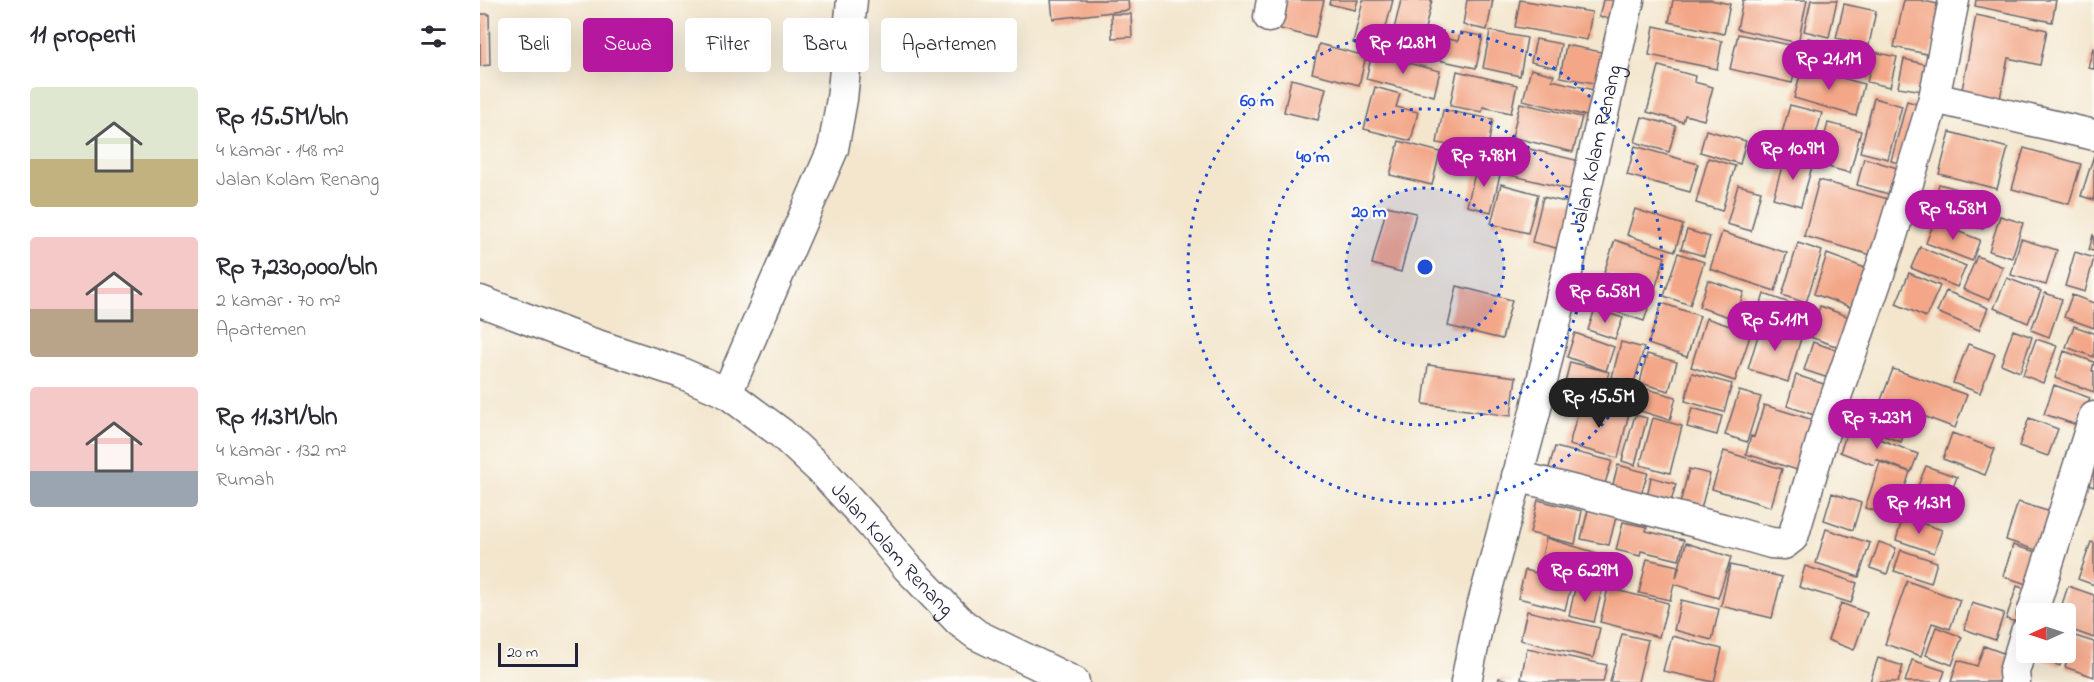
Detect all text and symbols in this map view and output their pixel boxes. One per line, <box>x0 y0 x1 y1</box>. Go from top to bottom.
text: 11 properti <box>30 17 136 55</box>
chip: Beli <box>498 18 571 72</box>
chip: Sewa <box>583 18 673 72</box>
chip: Filter <box>685 18 771 72</box>
chip: Baru <box>783 18 869 72</box>
chip: Apartemen <box>881 18 1017 72</box>
icon: filters <box>417 20 450 53</box>
pin: Rp 12.8M <box>1341 24 1465 75</box>
text: Rp 12.8M <box>1370 29 1436 58</box>
pin: Rp 21.1M <box>1767 40 1891 91</box>
text: Rp 21.1M <box>1796 45 1862 74</box>
street label: Jalan Kolam Renang <box>1563 62 1633 236</box>
text: 60 m <box>1240 89 1274 115</box>
text: Rp 15.5M/bln <box>216 99 348 137</box>
icon: home <box>78 111 150 183</box>
pin: Rp 10.9M <box>1731 130 1855 181</box>
text: Rp 10.9M <box>1761 135 1825 164</box>
text: 4 kamar · 148 m² <box>216 137 344 166</box>
pin: Rp 7.98M <box>1422 137 1546 188</box>
text: Rp 7.98M <box>1452 142 1516 171</box>
text: 40 m <box>1296 145 1330 171</box>
text: Jalan Kolam Renang <box>216 166 379 195</box>
pin: Rp 9.58M <box>1891 190 2015 241</box>
text: Rp 9.58M <box>1919 195 1987 224</box>
text: 20 m <box>1350 200 1387 226</box>
text: Rp 7,230,000/bln <box>216 249 377 287</box>
centre of rings <box>1415 257 1435 277</box>
icon: home <box>78 261 150 333</box>
pin: Rp 6.58M <box>1543 273 1667 324</box>
text: Rp 6.58M <box>1570 278 1640 307</box>
text: 2 kamar · 70 m² <box>216 287 341 316</box>
pin: Rp 5.11M <box>1713 301 1837 352</box>
text: Rp 5.11M <box>1741 306 1809 335</box>
text: Apartemen <box>216 316 306 345</box>
pin: Rp 15.5M <box>1537 378 1661 429</box>
text: Rp 15.5M <box>1563 383 1635 412</box>
text: Rp 11.3M/bln <box>216 399 338 437</box>
pin: Rp 7.23M <box>1815 399 1939 450</box>
text: Rp 7.23M <box>1842 404 1912 433</box>
icon: home <box>78 411 150 483</box>
text: 4 kamar · 132 m² <box>216 437 347 466</box>
text: Rumah <box>216 466 274 495</box>
street label: Jalan Kolam Renang <box>823 476 960 625</box>
pin: Rp 11.3M <box>1857 484 1981 535</box>
text: Rp 11.3M <box>1887 489 1951 518</box>
pin: Rp 6.29M <box>1523 552 1647 603</box>
text: Rp 6.29M <box>1551 557 1619 586</box>
north arrow <box>2016 603 2076 663</box>
map controls <box>2016 603 2076 663</box>
scale bar <box>498 640 578 668</box>
text: 20 m <box>507 641 538 665</box>

